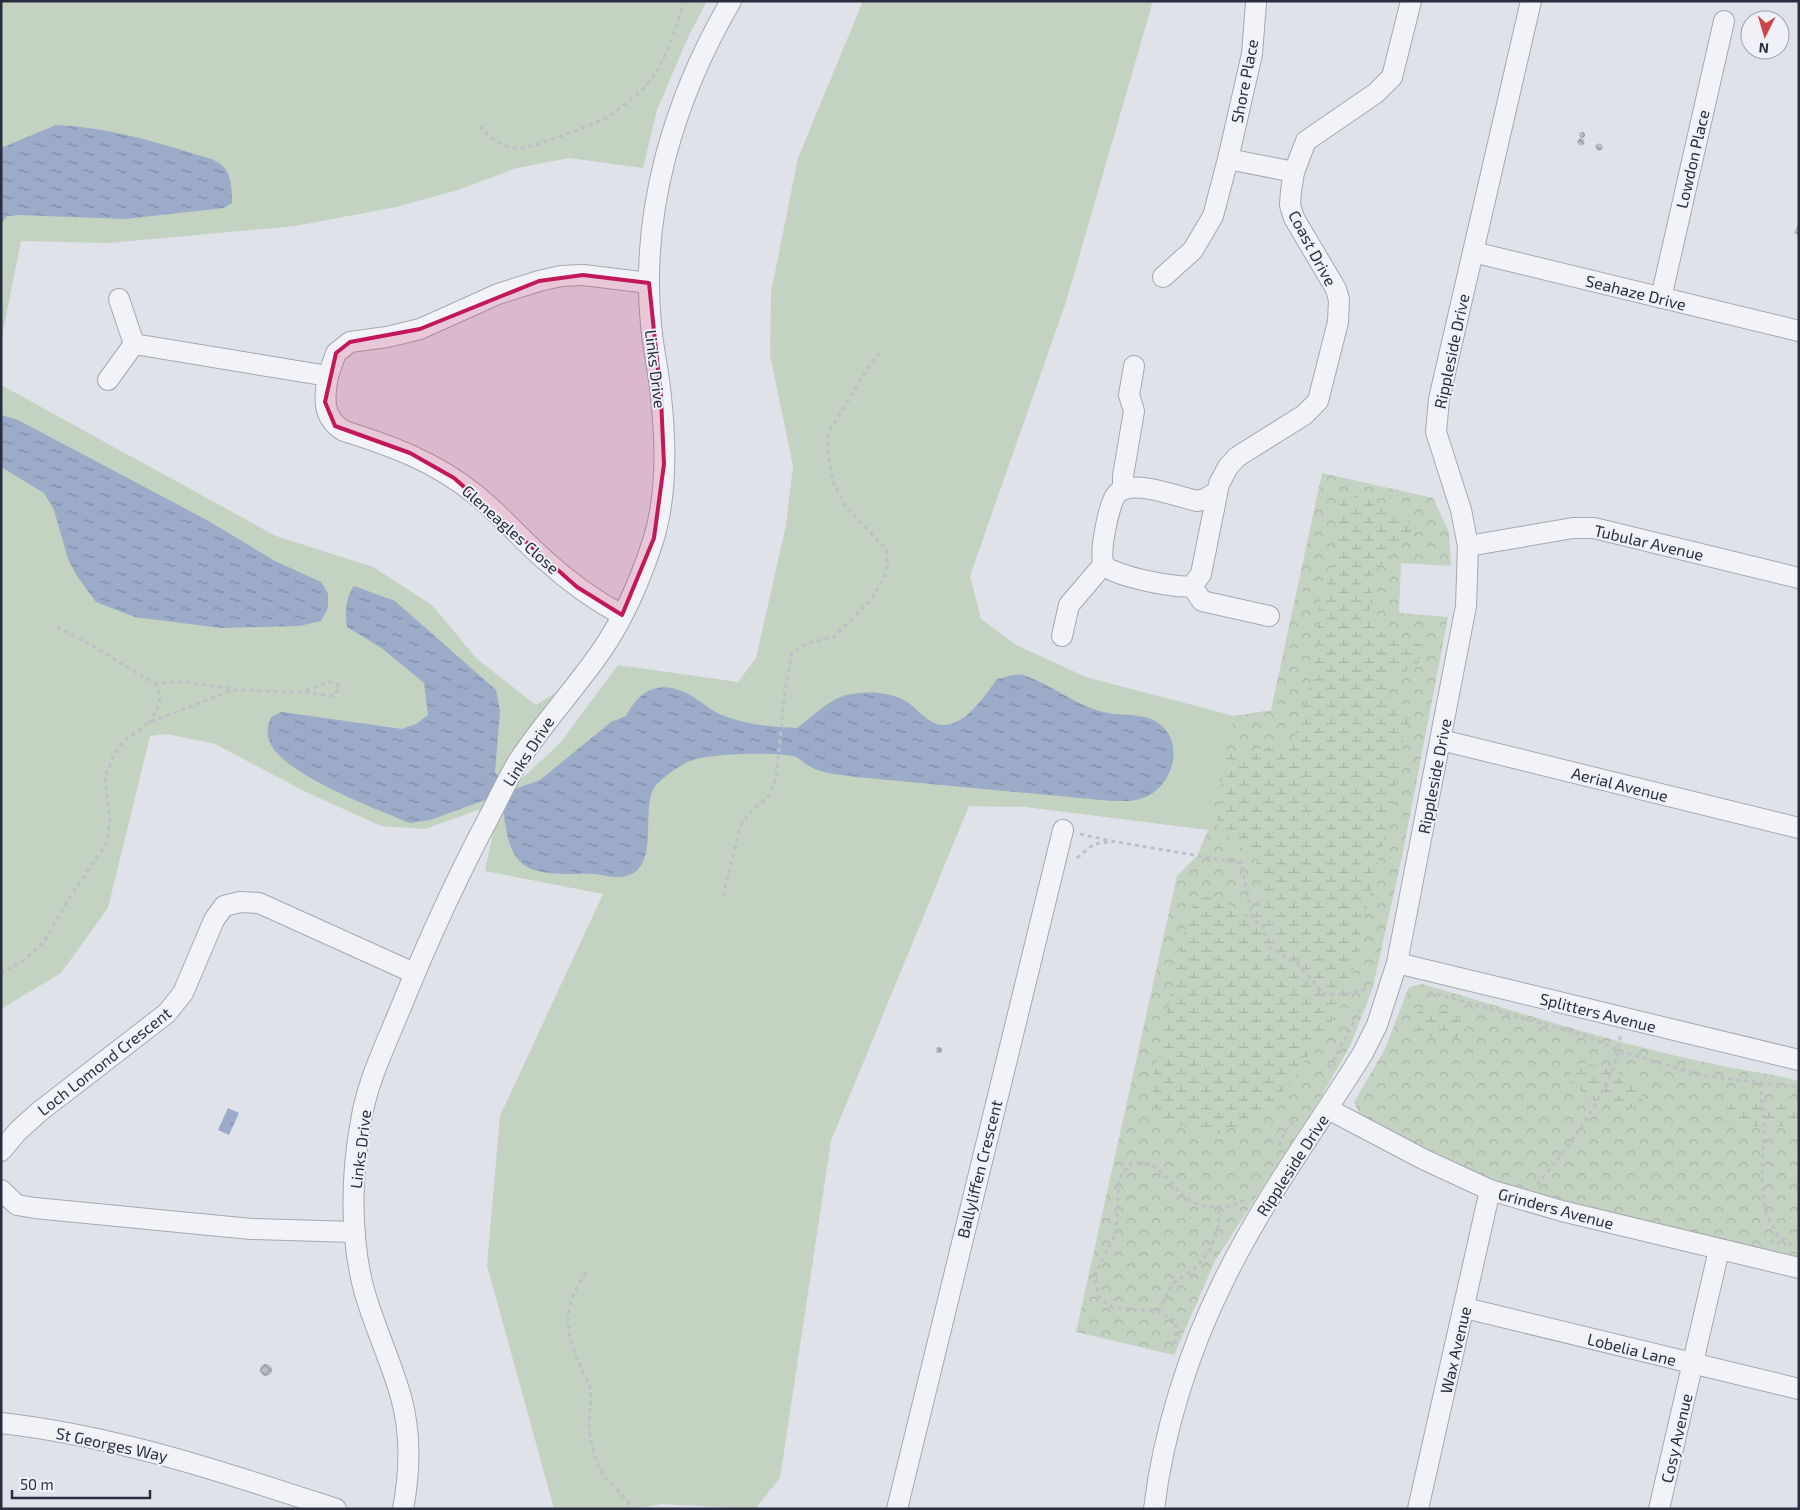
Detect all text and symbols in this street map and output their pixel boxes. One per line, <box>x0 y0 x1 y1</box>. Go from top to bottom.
north arrow <box>1740 10 1790 60</box>
street label: Shore Place <box>1227 37 1261 125</box>
text: N <box>1758 40 1770 57</box>
street label: Lowdon Place <box>1671 108 1713 210</box>
street label: Coast Drive <box>1285 207 1341 289</box>
street label: Seahaze Drive <box>1584 270 1688 314</box>
street label: Rippleside Drive <box>1430 292 1472 410</box>
street label: Links Drive <box>642 328 670 410</box>
street label: Gleneagles Close <box>459 481 563 577</box>
street label: Tubular Avenue <box>1592 520 1706 564</box>
street label: Links Drive <box>498 713 558 789</box>
street label: Rippleside Drive <box>1413 717 1455 835</box>
street label: Aerial Avenue <box>1570 763 1670 805</box>
street label: Splitters Avenue <box>1538 988 1658 1036</box>
street label: Loch Lomond Crescent <box>33 1003 175 1119</box>
street label: Ballyliffen Crescent <box>953 1098 1005 1240</box>
street label: Links Drive <box>346 1108 374 1190</box>
street label: Rippleside Drive <box>1252 1111 1332 1219</box>
street label: Grinders Avenue <box>1496 1183 1616 1233</box>
street label: Wax Avenue <box>1436 1304 1474 1396</box>
street label: Lobelia Lane <box>1586 1329 1678 1369</box>
street label: Cosy Avenue <box>1656 1391 1696 1485</box>
street label: St Georges Way <box>54 1423 170 1465</box>
scale bar <box>12 1468 150 1500</box>
text: 50 m <box>20 1475 54 1493</box>

